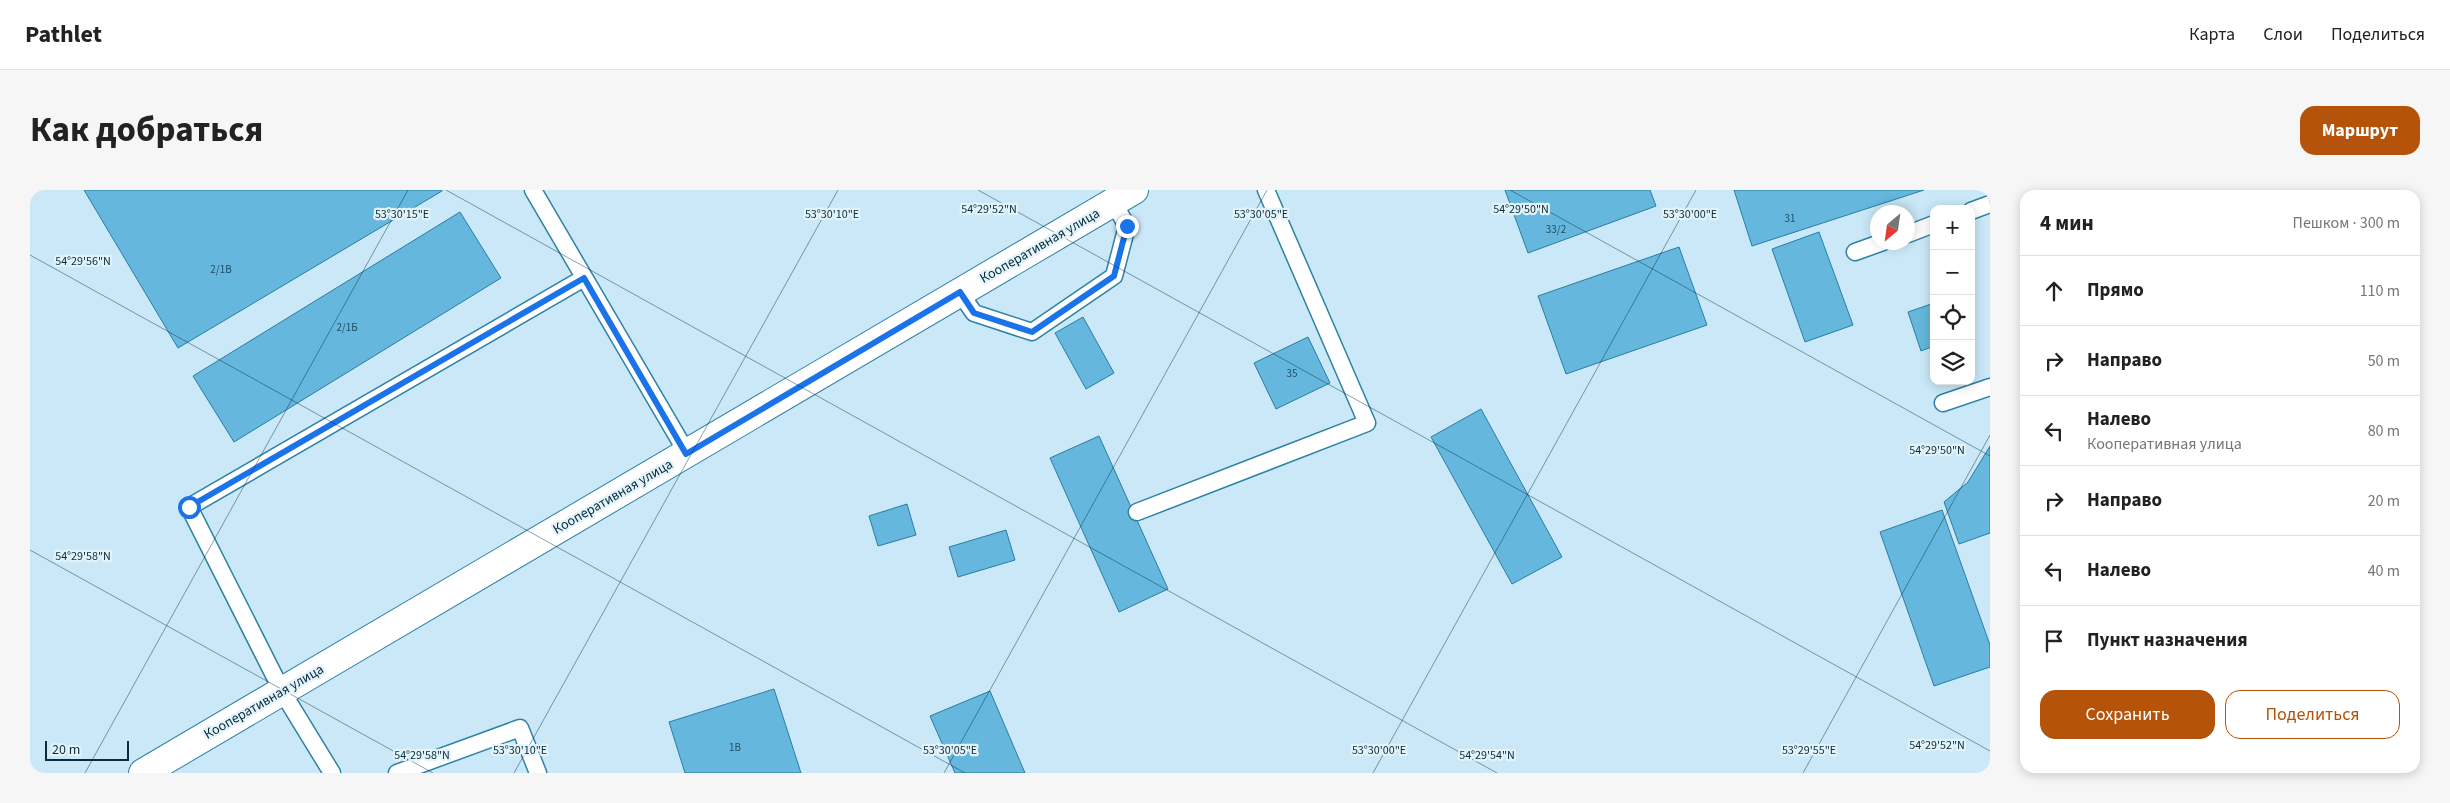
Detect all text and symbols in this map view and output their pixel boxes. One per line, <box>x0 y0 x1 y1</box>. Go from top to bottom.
text: Pathlet <box>25 17 102 52</box>
text: Карта <box>2189 22 2235 47</box>
text: Слои <box>2263 22 2303 47</box>
text: Поделиться <box>2331 22 2425 47</box>
text: Как добраться <box>30 105 263 155</box>
button: Маршрут <box>2300 106 2420 155</box>
text: 54°29'52"N <box>961 201 1017 218</box>
text: 54°29'50"N <box>1493 201 1549 218</box>
street label: Кооперативная улица <box>976 203 1104 289</box>
north arrow <box>1870 205 1915 250</box>
map controls <box>1930 205 1975 385</box>
button: + <box>1930 205 1975 250</box>
text: 53°30'15"E <box>375 206 429 223</box>
text: 53°30'10"E <box>805 206 859 223</box>
text: 53°30'05"E <box>1234 206 1288 223</box>
text: 53°30'00"E <box>1663 206 1717 223</box>
text: 4 мин <box>2040 208 2094 238</box>
house number: 31 <box>1785 211 1795 226</box>
text: Пешком · 300 m <box>2293 212 2400 234</box>
route end <box>1116 215 1139 238</box>
house number: 33/2 <box>1546 222 1566 237</box>
button: − <box>1930 250 1975 295</box>
text: 54°29'56"N <box>55 253 111 270</box>
house number: 2/1В <box>210 262 232 277</box>
icon: ahead <box>2040 277 2068 305</box>
text: Прямо <box>2087 277 2144 304</box>
text: 110 m <box>2360 280 2400 302</box>
button: locate <box>1930 295 1975 340</box>
house number: 2/1Б <box>336 320 358 335</box>
button: layers <box>1930 340 1975 385</box>
icon: right <box>2040 347 2068 375</box>
text: Направо <box>2087 347 2162 374</box>
text: 50 m <box>2368 350 2400 372</box>
house number: 35 <box>1287 366 1297 381</box>
text: Налево <box>2087 406 2151 433</box>
icon: left <box>2040 417 2068 445</box>
text: 80 m <box>2368 420 2400 442</box>
text: Кооперативная улица <box>2087 433 2242 455</box>
text: 54°29'50"N <box>1909 442 1965 459</box>
street label: Кооперативная улица <box>549 454 677 540</box>
icon: right <box>2040 487 2068 515</box>
text: Направо <box>2087 487 2162 514</box>
text: 20 m <box>2368 490 2400 512</box>
route start <box>178 496 201 519</box>
text: 54°29'58"N <box>55 548 111 565</box>
icon: left <box>2040 557 2068 585</box>
text: Налево <box>2087 557 2151 584</box>
text: 40 m <box>2368 560 2400 582</box>
icon: arrive <box>2040 627 2068 655</box>
text: Пункт назначения <box>2087 627 2248 654</box>
street label: Кооперативная улица <box>200 659 328 745</box>
button: Сохранить <box>2040 690 2215 739</box>
button: Поделиться <box>2225 690 2400 739</box>
text: 54°29'52"N <box>1909 737 1965 754</box>
scale bar <box>45 738 129 761</box>
text: 20 m <box>52 740 80 760</box>
house number: 1В <box>729 740 741 755</box>
text: 53°30'10"E <box>493 742 547 759</box>
text: 53°30'05"E <box>923 742 977 759</box>
text: 53°30'00"E <box>1352 742 1406 759</box>
text: 53°29'55"E <box>1782 742 1836 759</box>
text: 54°29'58"N <box>394 747 450 764</box>
text: 54°29'54"N <box>1459 747 1515 764</box>

